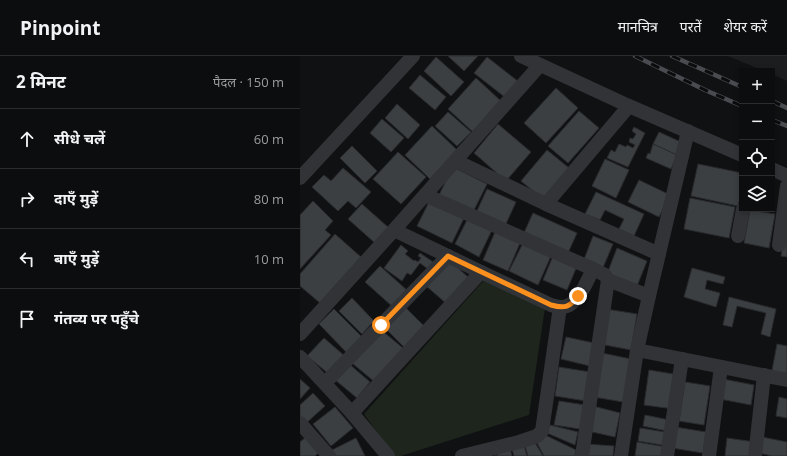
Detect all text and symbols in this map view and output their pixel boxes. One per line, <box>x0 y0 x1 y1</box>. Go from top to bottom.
text: Pinpoint <box>20 15 101 41</box>
text: मानचित्र <box>618 17 658 36</box>
text: परतें <box>680 17 702 36</box>
text: शेयर करें <box>724 17 767 36</box>
map controls <box>739 68 775 212</box>
button: + <box>739 68 775 104</box>
text: 2 मिनट <box>16 70 66 93</box>
text: पैदल · 150 m <box>213 73 284 91</box>
button: − <box>739 104 775 140</box>
icon: ahead <box>16 128 38 150</box>
text: सीधे चलें <box>54 128 105 148</box>
text: 60 m <box>254 130 284 148</box>
button: locate <box>739 140 775 176</box>
button: layers <box>739 176 775 212</box>
icon: right <box>16 188 38 210</box>
text: दाएँ मुड़ें <box>54 188 98 208</box>
text: 80 m <box>254 190 284 208</box>
icon: left <box>16 248 38 270</box>
text: बाएँ मुड़ें <box>54 248 99 268</box>
text: 10 m <box>254 250 284 268</box>
route end <box>569 287 587 305</box>
icon: arrive <box>16 308 38 330</box>
text: गंतव्य पर पहुँचे <box>54 308 139 328</box>
route start <box>372 316 390 334</box>

